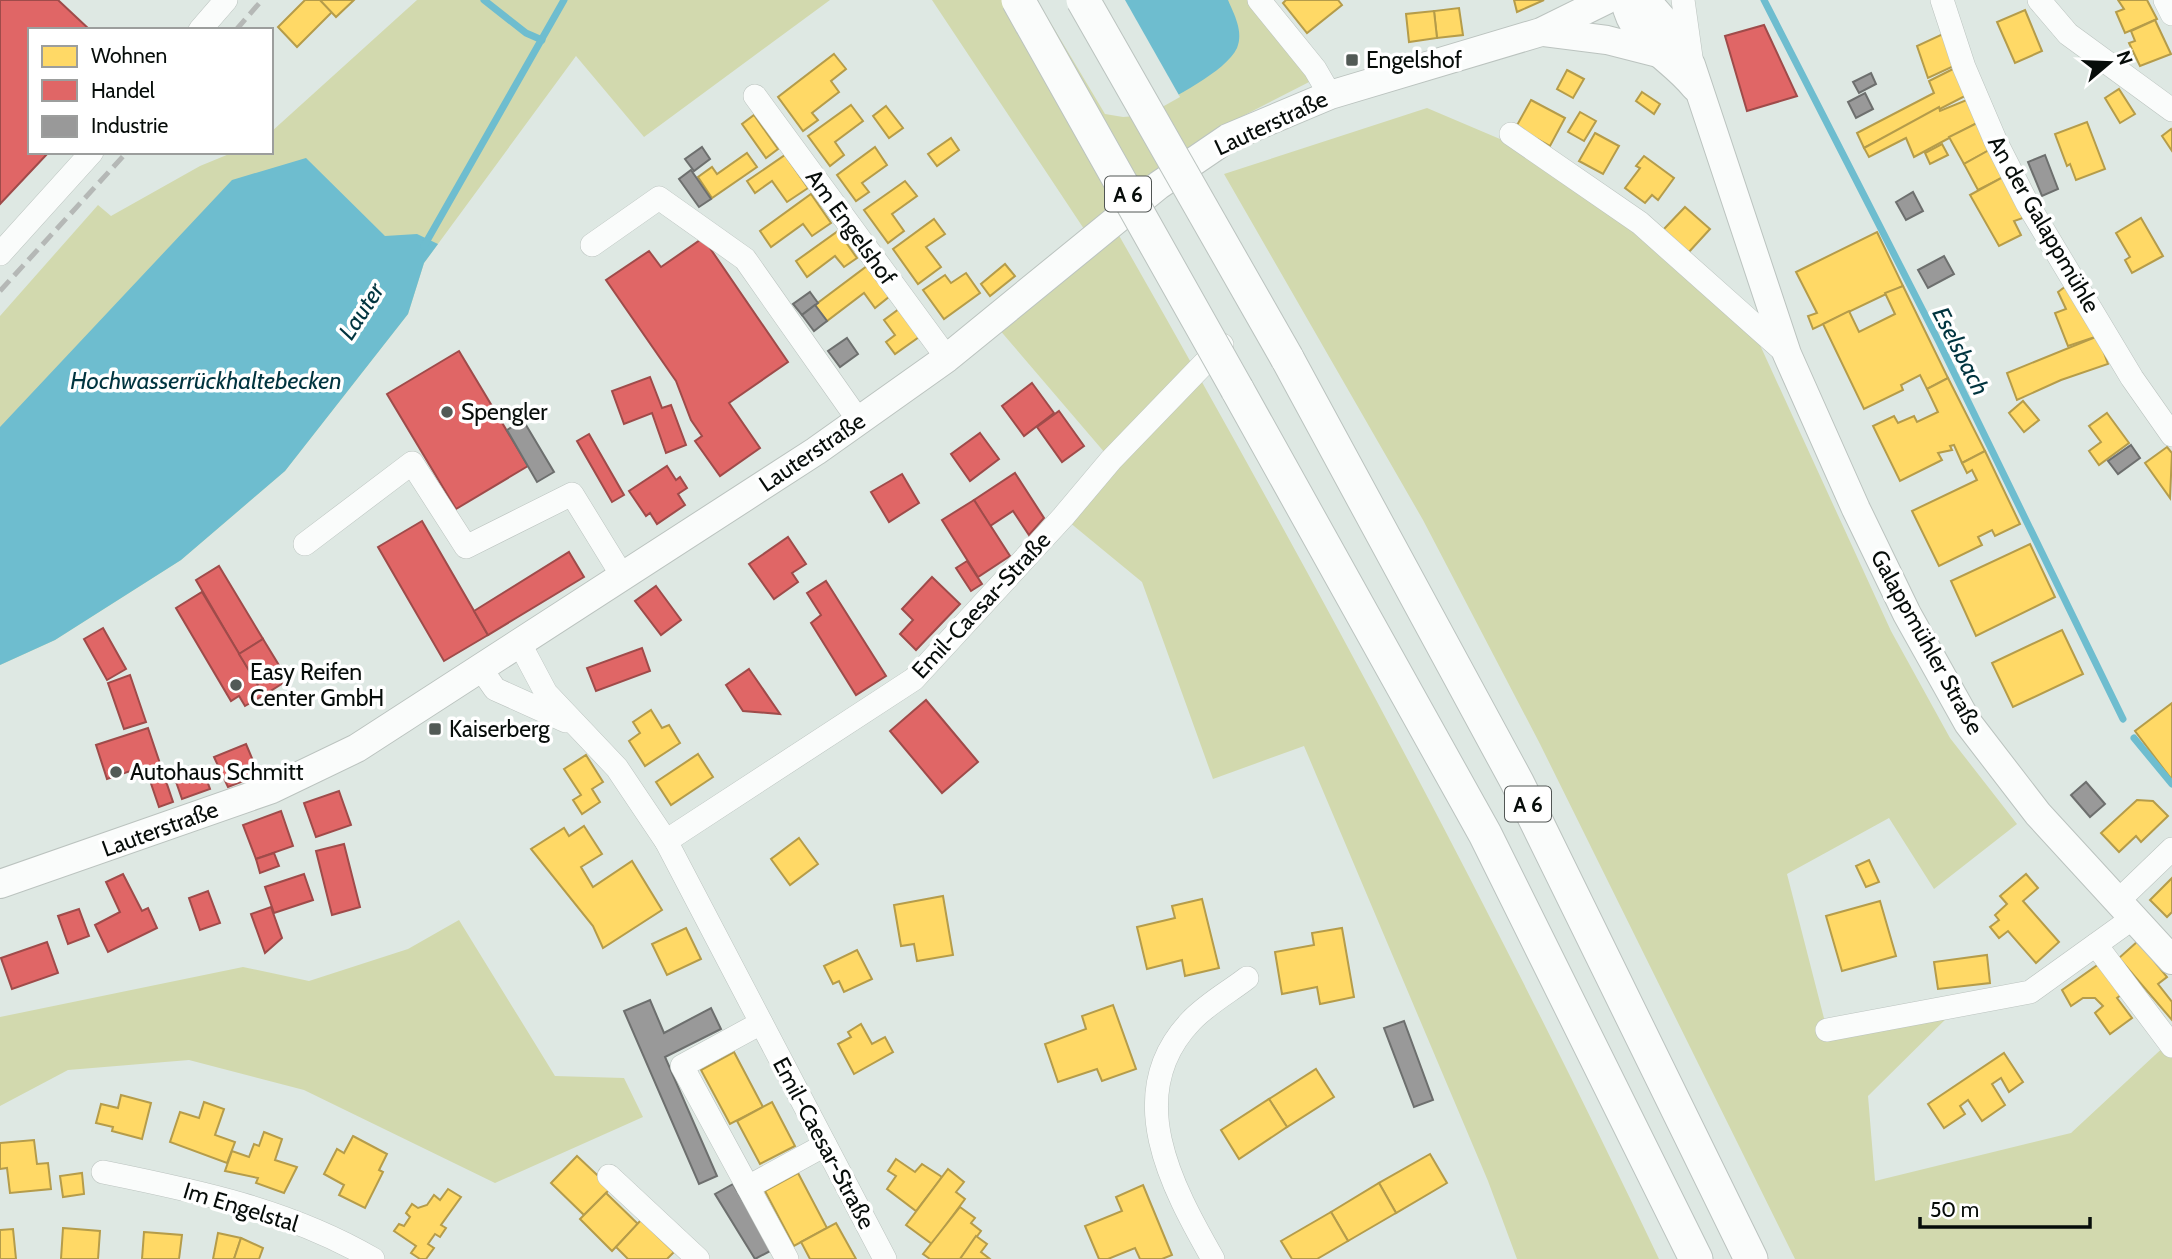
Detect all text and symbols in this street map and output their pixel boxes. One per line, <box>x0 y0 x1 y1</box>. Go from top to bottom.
legend <box>28 28 273 154</box>
north arrow <box>2074 28 2144 98</box>
text: Wohnen <box>91 43 167 68</box>
place label: Engelshof <box>1366 46 1463 74</box>
text: N <box>2112 48 2138 68</box>
marker: Engelshof <box>1344 52 1360 68</box>
text: Handel <box>91 78 155 103</box>
street label: Lauterstraße <box>1210 85 1332 161</box>
text: Industrie <box>91 113 168 138</box>
street label: An der Galappmühle <box>1982 131 2106 318</box>
street label: Am Engelshof <box>800 164 902 290</box>
road number: A 6 <box>1105 176 1151 212</box>
water label: Lauter <box>332 276 391 345</box>
water label: Eselsbach <box>1926 302 1996 400</box>
water label: Hochwasserrückhaltebecken <box>70 366 342 395</box>
place label: Spengler <box>461 398 548 426</box>
marker: Spengler <box>439 404 455 420</box>
street label: Lauterstraße <box>754 406 870 498</box>
street label: Emil-Caesar-Straße <box>906 526 1056 684</box>
street label: Galappmühler Straße <box>1865 545 1989 739</box>
place label: Easy Reifen Center GmbH <box>250 658 384 712</box>
marker: Easy Reifen Center GmbH <box>228 677 244 693</box>
place label: Kaiserberg <box>449 715 550 743</box>
marker: Kaiserberg <box>427 721 443 737</box>
place label: Autohaus Schmitt <box>130 758 304 786</box>
marker: Autohaus Schmitt <box>108 764 124 780</box>
road number: A 6 <box>1505 786 1551 822</box>
street label: Lauterstraße <box>98 795 222 863</box>
street label: Emil-Caesar-Straße <box>767 1052 881 1234</box>
street label: Im Engelstal <box>180 1176 302 1238</box>
scale bar <box>1920 1186 2090 1230</box>
text: 50 m <box>1930 1197 1979 1222</box>

